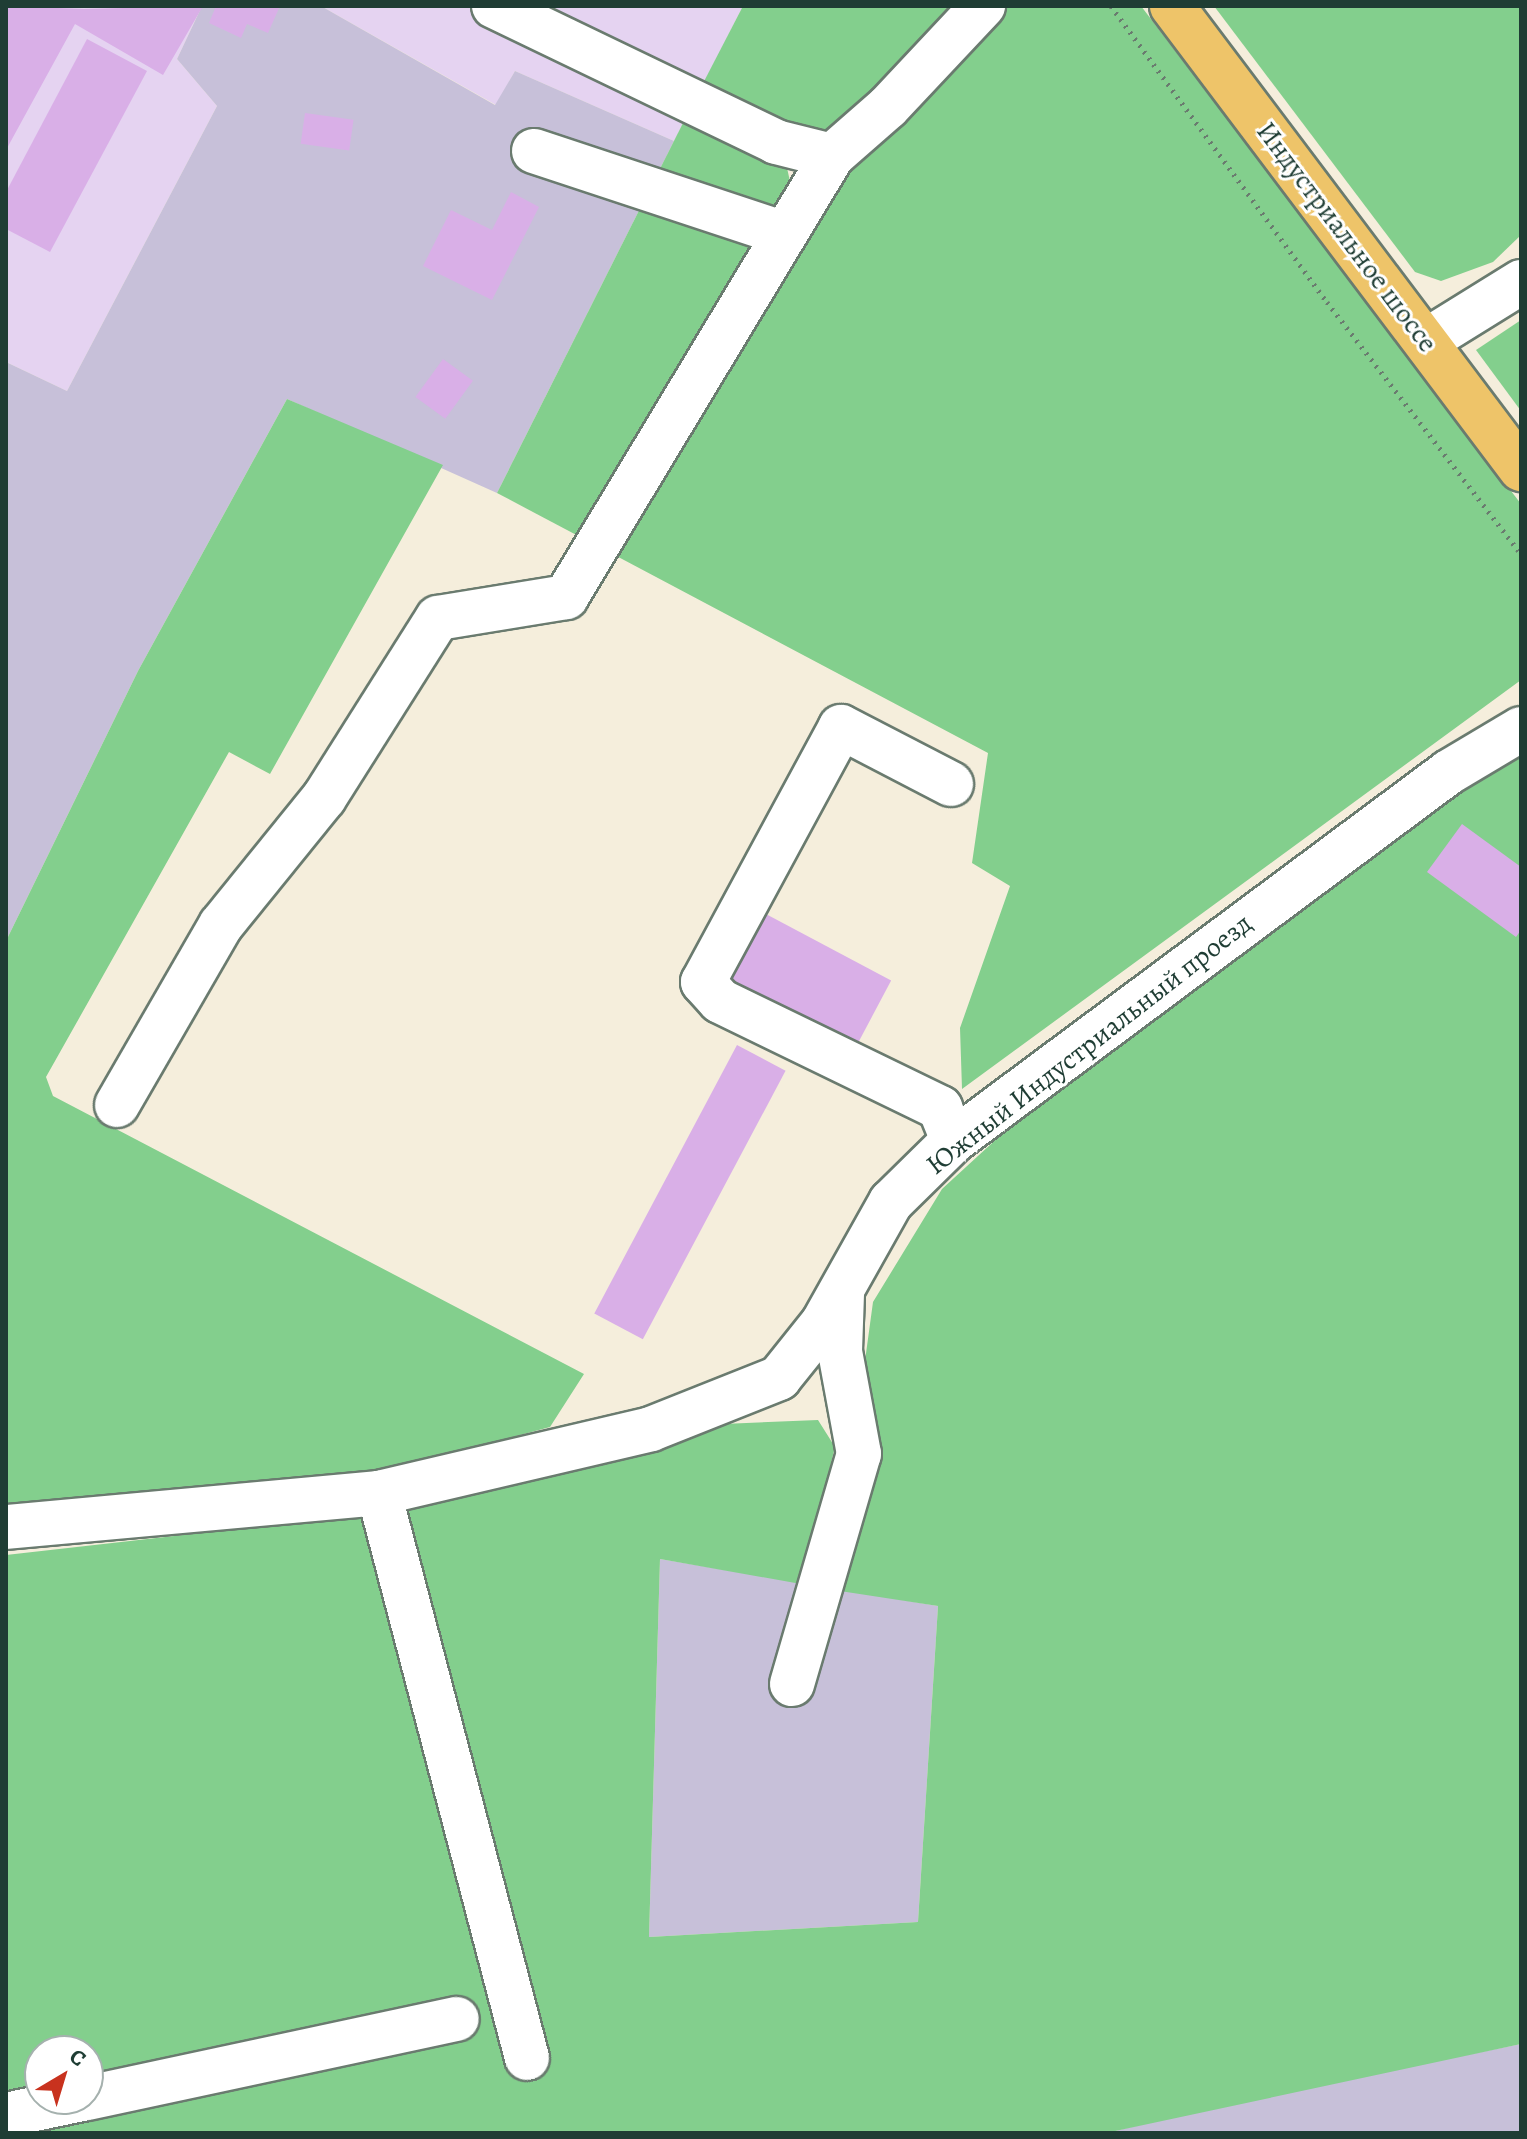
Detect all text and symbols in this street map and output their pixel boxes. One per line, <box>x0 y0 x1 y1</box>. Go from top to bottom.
street label: Индустриальное шоссе <box>1249 115 1445 359</box>
street label: Южный Индустриальный проезд <box>919 906 1259 1182</box>
north arrow <box>24 2035 104 2115</box>
text: С <box>63 2042 92 2074</box>

